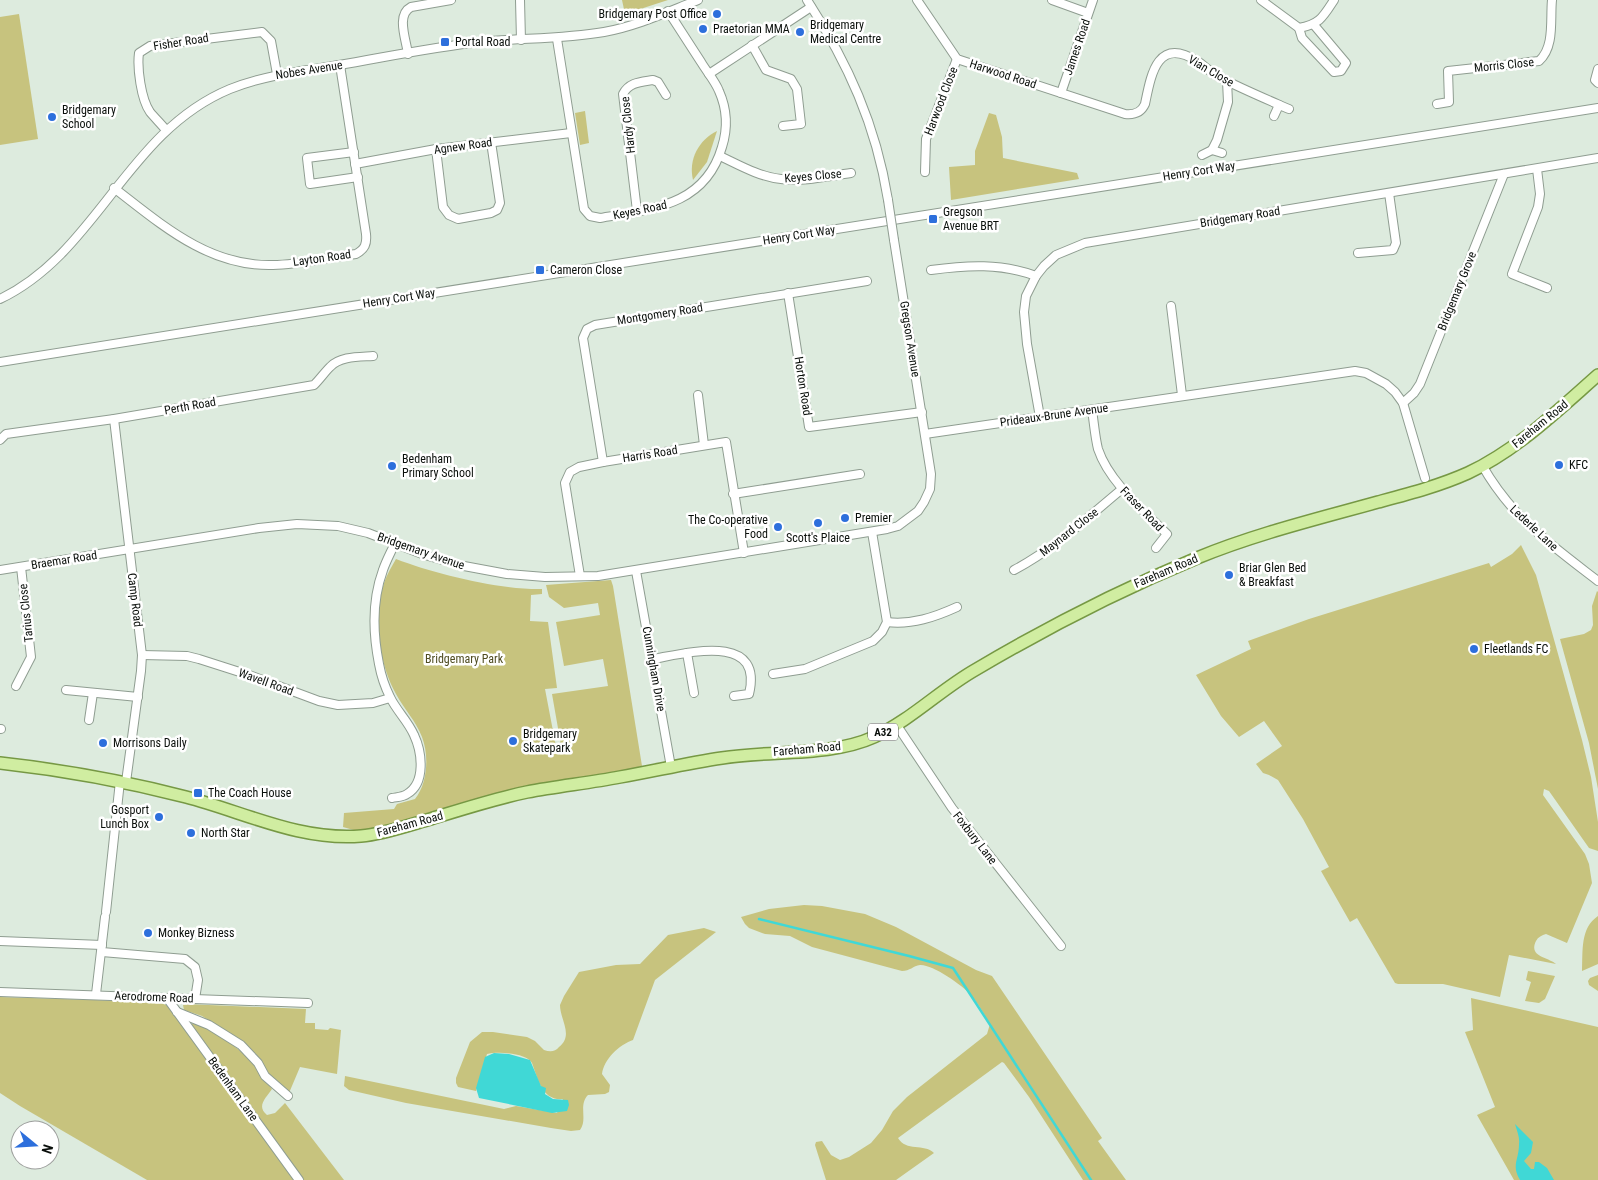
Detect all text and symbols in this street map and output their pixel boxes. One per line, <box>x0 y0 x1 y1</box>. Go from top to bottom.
place label: Bridgemary Post Office <box>599 7 707 21</box>
marker: Bridgemary Post Office <box>711 8 723 20</box>
street label: James Road <box>1061 17 1093 77</box>
place label: Bridgemary Medical Centre <box>810 18 882 46</box>
place label: Praetorian MMA <box>713 22 790 36</box>
marker: Praetorian MMA <box>697 23 709 35</box>
marker: Bridgemary Medical Centre <box>794 26 806 38</box>
street label: Fisher Road <box>152 31 210 53</box>
place label: Portal Road <box>455 35 510 49</box>
marker: Portal Road <box>439 36 451 48</box>
street label: Vian Close <box>1186 52 1237 90</box>
street label: Morris Close <box>1473 55 1535 75</box>
street label: Harwood Road <box>968 57 1038 91</box>
street label: Nobes Avenue <box>274 58 344 82</box>
street label: Harwood Close <box>922 64 961 137</box>
street label: Hardy Close <box>618 95 638 154</box>
place label: Bridgemary School <box>62 103 116 131</box>
marker: Bridgemary School <box>46 111 58 123</box>
street label: Agnew Road <box>433 135 493 157</box>
street label: Henry Cort Way <box>1162 158 1236 184</box>
street label: Keyes Close <box>784 166 843 185</box>
street label: Keyes Road <box>612 197 668 223</box>
street label: Bridgemary Road <box>1199 204 1281 230</box>
place label: Gregson Avenue BRT <box>943 205 999 233</box>
marker: Gregson Avenue BRT <box>927 213 939 225</box>
street label: Henry Cort Way <box>762 222 836 248</box>
street label: Layton Road <box>292 247 352 269</box>
street label: Bridgemary Grove <box>1435 249 1479 333</box>
place label: Cameron Close <box>550 263 622 277</box>
marker: Cameron Close <box>534 264 546 276</box>
street label: Henry Cort Way <box>362 285 436 311</box>
street label: Montgomery Road <box>616 300 704 328</box>
street label: Gregson Avenue <box>897 300 923 378</box>
street label: Horton Road <box>791 356 815 417</box>
street label: Perth Road <box>163 395 217 417</box>
street label: Fareham Road <box>1509 397 1571 451</box>
street label: Prideaux-Brune Avenue <box>999 400 1109 430</box>
street label: Harris Road <box>621 443 679 465</box>
place label: Bedenham Primary School <box>402 452 474 480</box>
place label: KFC <box>1569 458 1588 472</box>
marker: KFC <box>1553 459 1565 471</box>
marker: Bedenham Primary School <box>386 460 398 472</box>
street label: Fraser Road <box>1117 484 1167 534</box>
street label: Lederle Lane <box>1507 502 1561 554</box>
street label: Maynard Close <box>1037 505 1101 559</box>
place label: Premier <box>855 511 892 525</box>
marker: Premier <box>839 512 851 524</box>
place label: The Co-operative Food <box>688 513 768 541</box>
marker: Scott's Plaice <box>812 517 824 529</box>
marker: The Co-operative Food <box>772 521 784 533</box>
street label: Bridgemary Avenue <box>376 530 467 573</box>
place label: Scott's Plaice <box>786 531 850 545</box>
street label: Braemar Road <box>30 548 98 572</box>
street label: Fareham Road <box>1132 551 1200 591</box>
place label: Briar Glen Bed & Breakfast <box>1239 561 1306 589</box>
marker: Briar Glen Bed & Breakfast <box>1223 569 1235 581</box>
street label: Camp Road <box>125 572 145 628</box>
street label: Tarius Close <box>16 583 36 643</box>
street label: Cunningham Drive <box>640 625 668 713</box>
place label: Fleetlands FC <box>1484 642 1549 656</box>
marker: Fleetlands FC <box>1468 643 1480 655</box>
park label: Bridgemary Park <box>425 652 504 666</box>
street label: Wavell Road <box>237 666 296 698</box>
road number: A32 <box>868 724 898 740</box>
place label: Bridgemary Skatepark <box>523 727 577 755</box>
marker: Bridgemary Skatepark <box>507 735 519 747</box>
place label: Morrisons Daily <box>113 736 187 750</box>
marker: Morrisons Daily <box>97 737 109 749</box>
street label: Fareham Road <box>773 739 841 759</box>
place label: The Coach House <box>208 786 292 800</box>
marker: The Coach House <box>192 787 204 799</box>
place label: Gosport Lunch Box <box>100 803 149 831</box>
street label: Fareham Road <box>375 808 445 840</box>
street label: Foxbury Lane <box>950 809 1000 867</box>
marker: Gosport Lunch Box <box>153 811 165 823</box>
place label: North Star <box>201 826 250 840</box>
marker: North Star <box>185 827 197 839</box>
place label: Monkey Bizness <box>158 926 234 940</box>
marker: Monkey Bizness <box>142 927 154 939</box>
street label: Aerodrome Road <box>114 989 194 1005</box>
street label: Bedenham Lane <box>205 1054 261 1124</box>
north arrow <box>10 1120 60 1170</box>
text: N <box>38 1142 56 1156</box>

